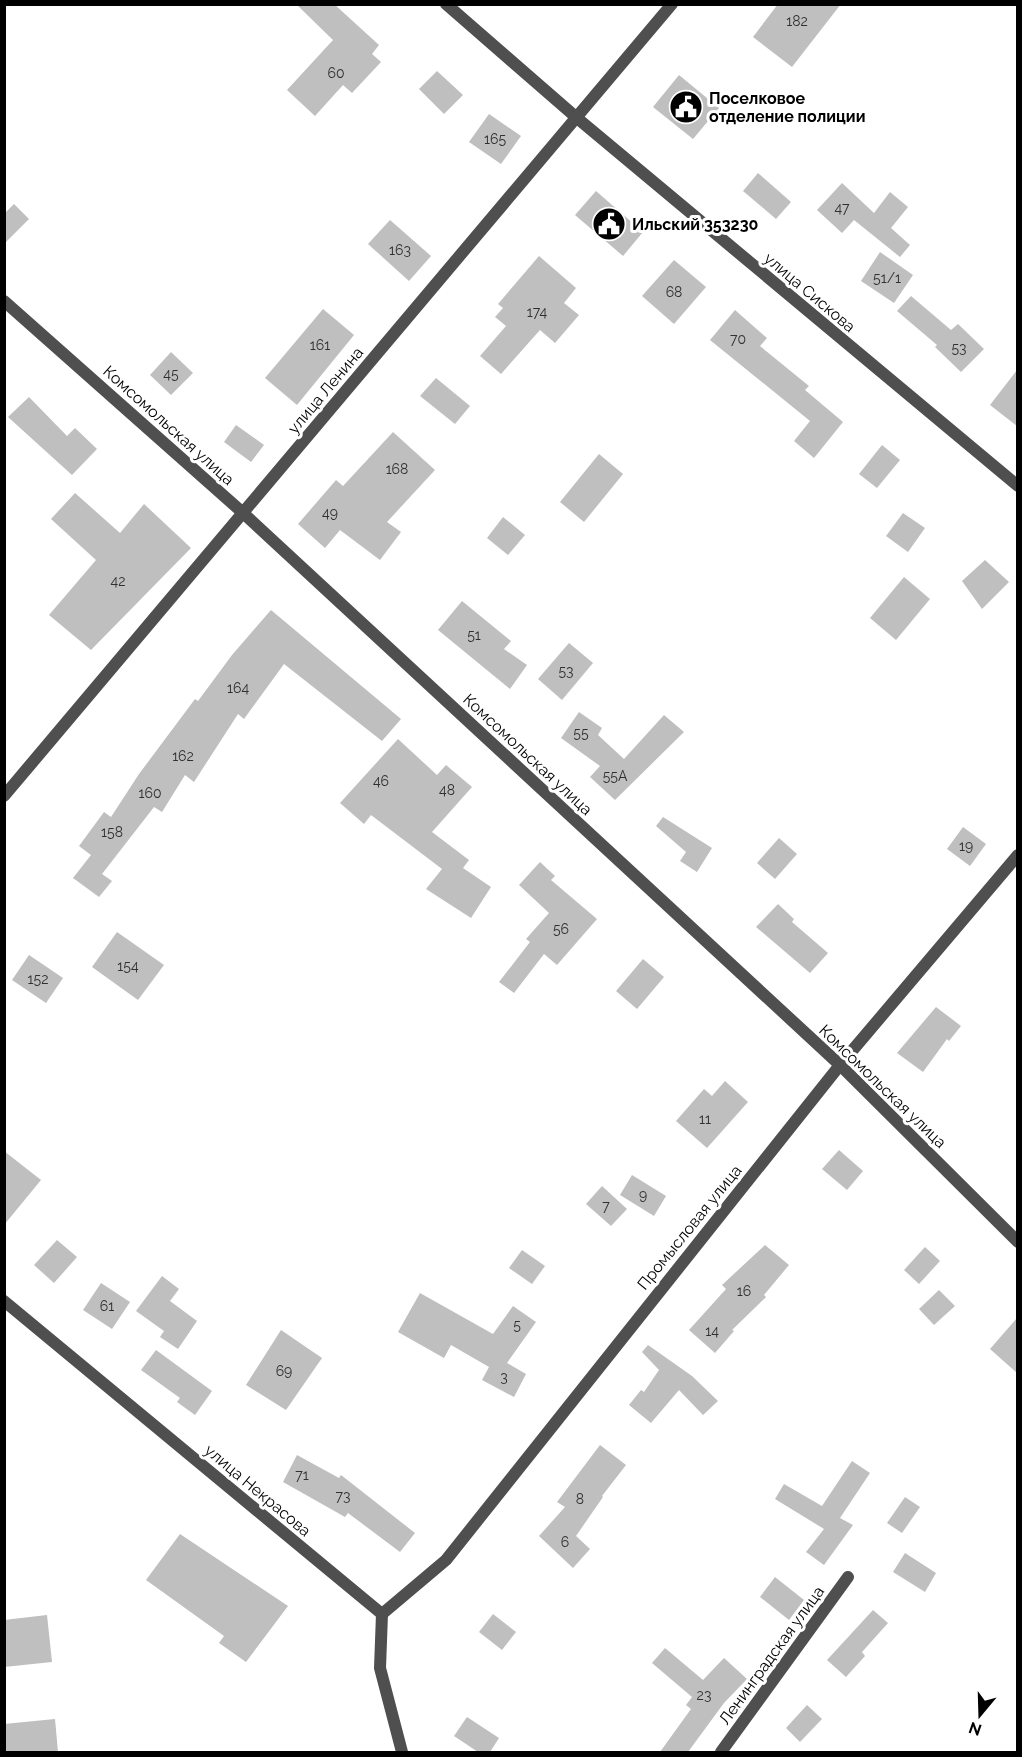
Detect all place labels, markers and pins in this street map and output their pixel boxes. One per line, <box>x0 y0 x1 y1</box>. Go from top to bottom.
public building icon: Поселковое отделение полиции <box>668 89 704 125</box>
place label: Поселковое отделение полиции <box>709 89 865 126</box>
public building icon: Ильский 353230 <box>591 206 627 242</box>
place label: Ильский 353230 <box>632 215 759 234</box>

